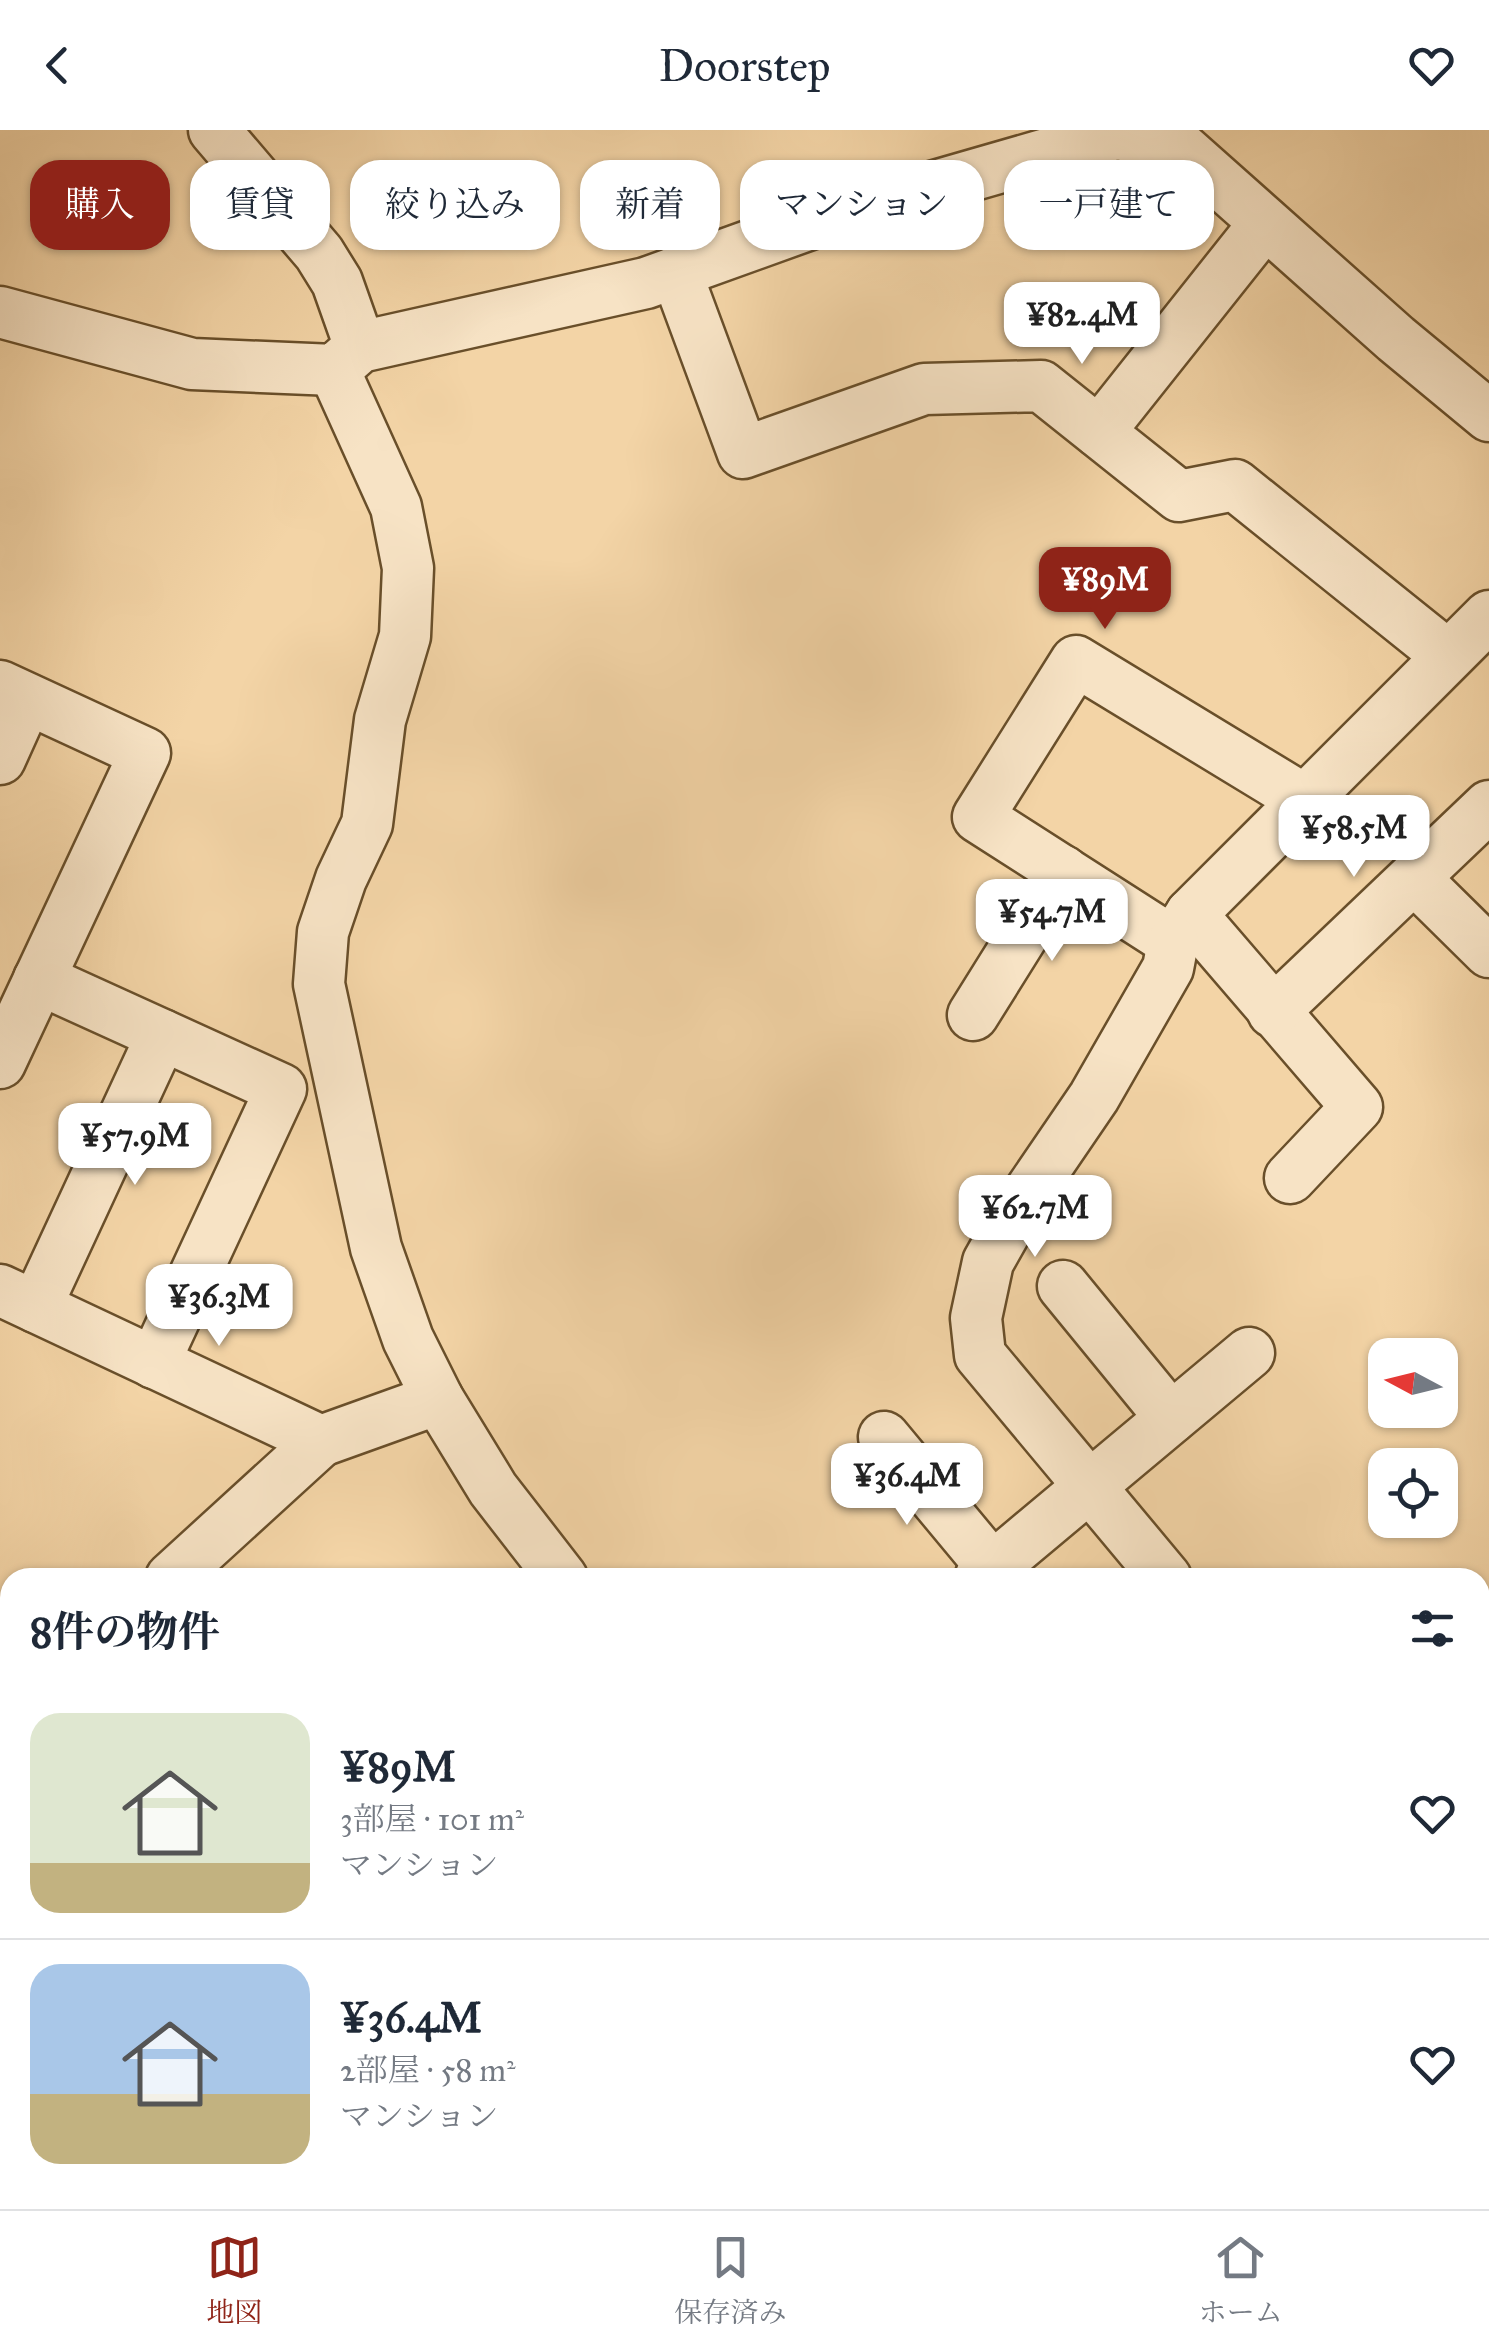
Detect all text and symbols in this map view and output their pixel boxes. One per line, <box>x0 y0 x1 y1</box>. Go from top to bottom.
icon: back <box>30 38 85 93</box>
text: Doorstep <box>659 38 830 93</box>
icon: heart <box>1404 38 1459 93</box>
chip: 購入 <box>30 160 170 250</box>
chip: 賃貸 <box>190 160 330 250</box>
chip: 絞り込み <box>350 160 560 250</box>
chip: 新着 <box>580 160 720 250</box>
chip: マンション <box>740 160 984 250</box>
chip: 一戸建て <box>1004 160 1214 250</box>
pin: ¥82.4M <box>1001 282 1163 367</box>
text: ¥82.4M <box>1026 295 1138 334</box>
pin: ¥89M <box>1046 547 1164 632</box>
text: ¥89M <box>1061 560 1149 599</box>
pin: ¥58.5M <box>1273 795 1435 880</box>
text: ¥58.5M <box>1301 808 1407 847</box>
pin: ¥54.7M <box>971 879 1133 964</box>
text: ¥54.7M <box>998 892 1106 931</box>
pin: ¥57.9M <box>54 1103 216 1188</box>
text: ¥57.9M <box>80 1116 190 1155</box>
pin: ¥62.7M <box>954 1175 1116 1260</box>
text: ¥62.7M <box>981 1188 1089 1227</box>
pin: ¥36.3M <box>138 1264 300 1349</box>
text: ¥36.3M <box>168 1277 270 1316</box>
north arrow <box>1368 1338 1458 1428</box>
map controls <box>1368 1338 1458 1538</box>
pin: ¥36.4M <box>826 1443 988 1528</box>
button: locate <box>1368 1448 1458 1538</box>
text: ¥36.4M <box>853 1456 961 1495</box>
icon: filters <box>1405 1601 1460 1656</box>
text: 8件の物件 <box>30 1606 220 1658</box>
text: ¥89M <box>340 1741 456 1793</box>
icon: home <box>110 1753 230 1873</box>
icon: heart <box>1405 1786 1460 1841</box>
text: 3部屋 · 101 m² <box>340 1800 524 1839</box>
text: マンション <box>340 1846 499 1885</box>
text: ¥36.4M <box>340 1992 482 2044</box>
icon: home <box>110 2004 230 2124</box>
icon: heart <box>1405 2037 1460 2092</box>
text: 2部屋 · 58 m² <box>340 2051 516 2090</box>
text: マンション <box>340 2097 499 2136</box>
tab: 地図 <box>206 2230 262 2330</box>
tab: 保存済み <box>674 2230 787 2330</box>
tab: ホーム <box>1199 2230 1283 2330</box>

